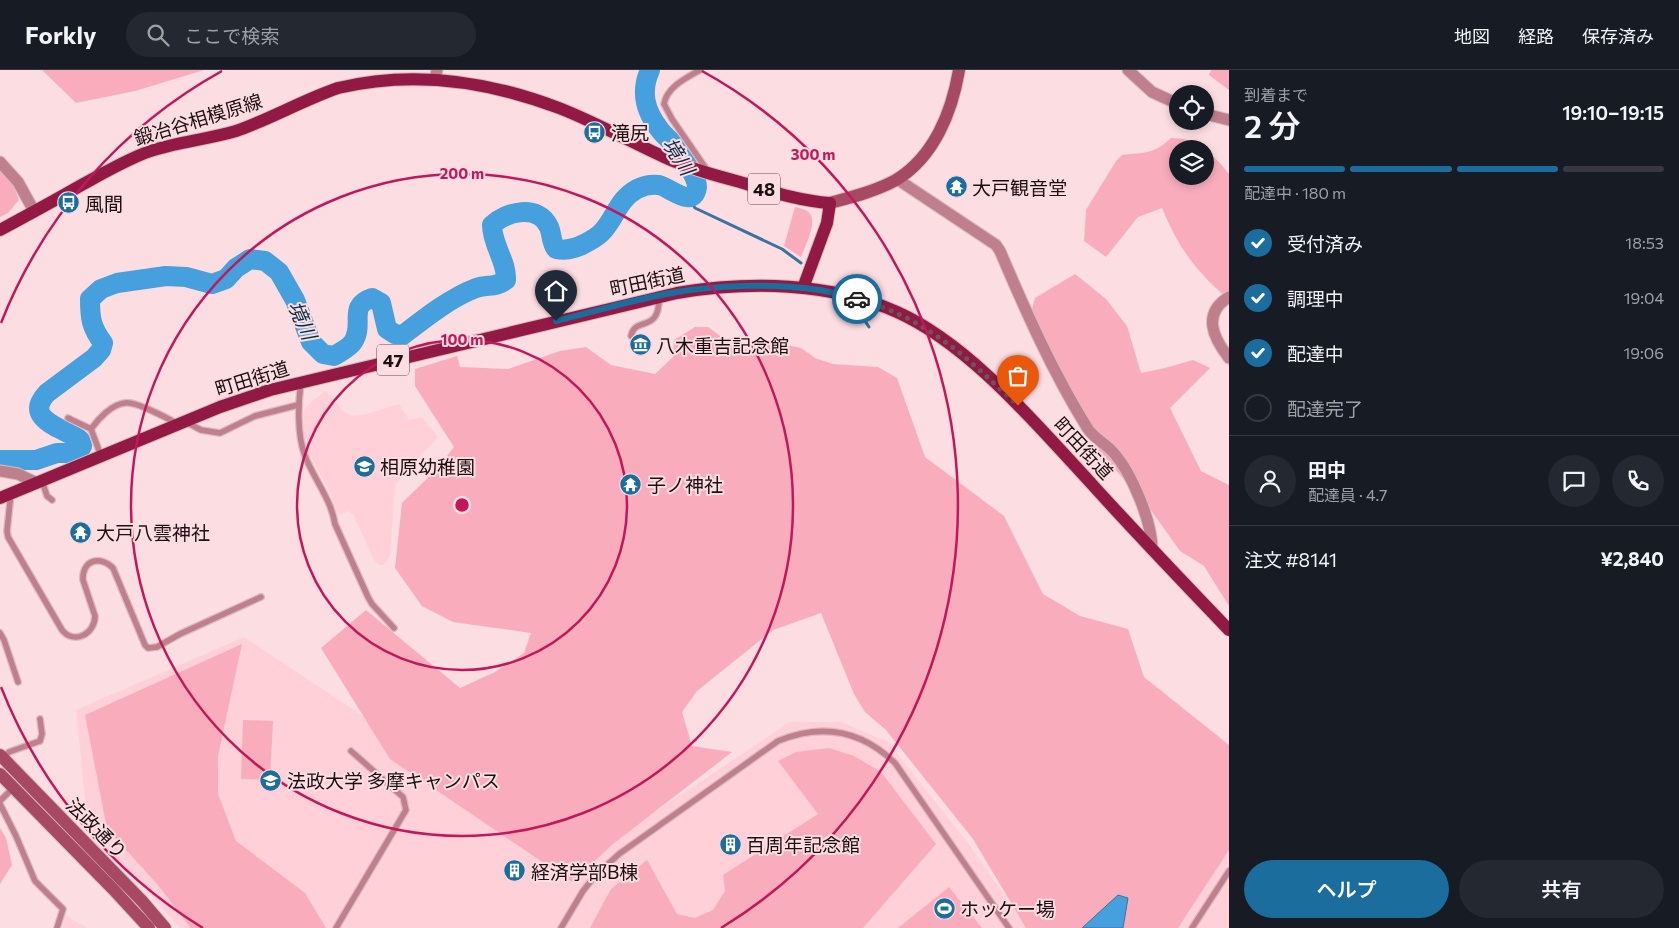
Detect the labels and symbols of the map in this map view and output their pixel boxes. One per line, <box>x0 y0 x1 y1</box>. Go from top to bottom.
street label: 鍛冶谷相模原線 <box>131 89 265 149</box>
bus stop icon: 滝尻 <box>583 120 607 144</box>
place label: 滝尻 <box>611 121 649 144</box>
water label: 境川 <box>658 133 701 181</box>
text: 300 m <box>791 145 835 163</box>
text: 200 m <box>440 164 484 182</box>
road number: 48 <box>748 174 780 204</box>
temple icon: 大戸観音堂 <box>944 175 968 199</box>
place label: 大戸観音堂 <box>972 176 1067 199</box>
bus stop icon: 風間 <box>57 191 81 215</box>
place label: 風間 <box>85 192 123 215</box>
street label: 町田街道 <box>607 262 687 300</box>
pin <box>535 270 577 321</box>
courier <box>832 274 882 324</box>
water label: 境川 <box>284 297 323 345</box>
text: 100 m <box>441 330 483 348</box>
museum icon: 八木重吉記念館 <box>628 333 652 357</box>
place label: 八木重吉記念館 <box>656 334 789 357</box>
road number: 47 <box>377 344 409 376</box>
pin <box>997 355 1039 406</box>
street label: 町田街道 <box>212 356 292 400</box>
street label: 町田街道 <box>1050 412 1118 484</box>
school or university icon: 相原幼稚園 <box>352 454 376 478</box>
place label: 相原幼稚園 <box>380 455 475 478</box>
temple icon: 子ノ神社 <box>619 472 643 496</box>
place label: 子ノ神社 <box>647 473 723 496</box>
centre of rings <box>453 496 471 514</box>
temple icon: 大戸八雲神社 <box>68 520 92 544</box>
place label: 大戸八雲神社 <box>96 521 210 544</box>
school or university icon: 法政大学 多摩キャンパス <box>259 768 283 792</box>
place label: 法政大学 多摩キャンパス <box>287 769 500 792</box>
street label: 法政通り <box>62 793 132 863</box>
building icon: 百周年記念館 <box>718 832 742 856</box>
place label: 百周年記念館 <box>746 833 860 856</box>
building icon: 経済学部B棟 <box>503 859 527 883</box>
place label: 経済学部B棟 <box>531 860 638 883</box>
sports icon: ホッケー場 <box>932 896 956 920</box>
place label: ホッケー場 <box>960 897 1055 920</box>

